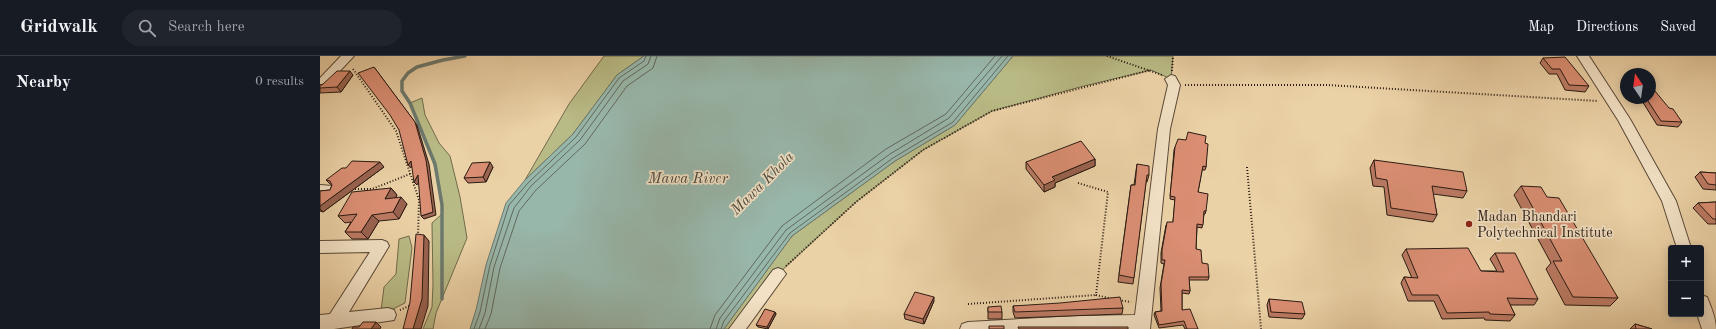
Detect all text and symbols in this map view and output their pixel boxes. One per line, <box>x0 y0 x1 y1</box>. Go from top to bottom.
search box <box>122 10 402 46</box>
icon: search <box>136 17 158 39</box>
text: Gridwalk <box>20 18 98 37</box>
text: Search here <box>168 20 245 35</box>
text: Map <box>1528 20 1554 34</box>
text: Directions <box>1576 20 1638 34</box>
text: Saved <box>1660 20 1696 34</box>
north arrow <box>1620 68 1656 104</box>
text: Nearby <box>16 74 71 91</box>
text: 0 results <box>255 75 304 88</box>
water label: Mawa Khola <box>728 149 798 219</box>
water label: Mawa River <box>647 172 729 187</box>
place label: Madan Bhandari Polytechnical Institute <box>1477 210 1613 240</box>
marker: Madan Bhandari Polytechnical Institute <box>1464 219 1474 229</box>
map controls <box>1668 245 1704 317</box>
button: + <box>1668 245 1704 281</box>
button: − <box>1668 281 1704 317</box>

